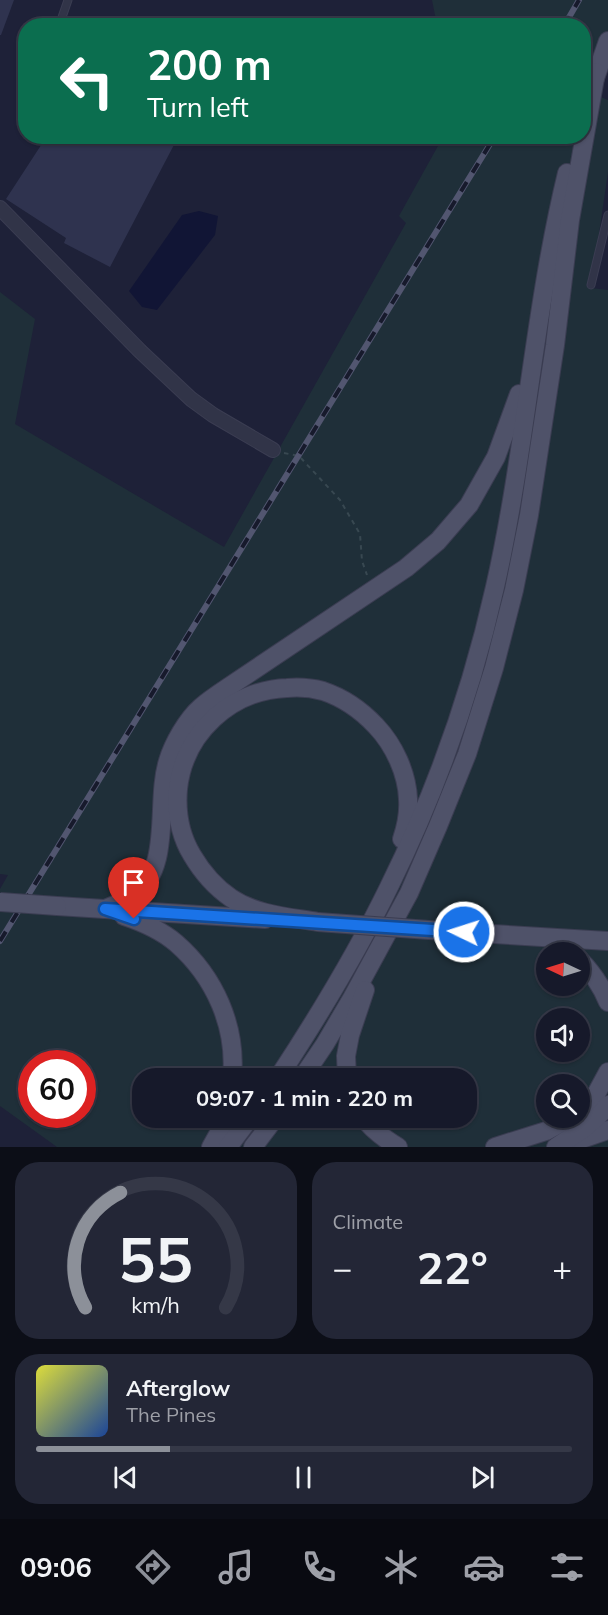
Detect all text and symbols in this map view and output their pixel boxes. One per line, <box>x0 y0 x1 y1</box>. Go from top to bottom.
text: 200 m <box>147 38 272 91</box>
icon: left <box>48 42 126 120</box>
text: Turn left <box>147 90 249 124</box>
pin <box>108 857 159 919</box>
icon: arrive <box>117 866 150 899</box>
position arrow <box>432 900 496 964</box>
north arrow <box>536 942 590 996</box>
map controls <box>536 942 590 1128</box>
button: sound <box>536 1008 590 1062</box>
speed limit sign: 60 <box>18 1050 96 1128</box>
button: search <box>536 1074 590 1128</box>
text: 09:07 · 1 min · 220 m <box>196 1084 413 1112</box>
text: Climate <box>333 1209 403 1234</box>
text: 55 <box>118 1219 193 1298</box>
text: 22° <box>417 1239 488 1295</box>
text: − <box>333 1247 352 1288</box>
text: + <box>552 1247 572 1288</box>
text: km/h <box>131 1291 180 1318</box>
text: Afterglow <box>126 1374 230 1402</box>
text: The Pines <box>126 1402 216 1427</box>
icon: previous <box>109 1461 142 1494</box>
icon: pause <box>287 1461 320 1494</box>
icon: next <box>466 1461 499 1494</box>
icon: directions <box>132 1546 174 1588</box>
icon: music <box>215 1546 257 1588</box>
icon: phone <box>298 1546 340 1588</box>
icon: climate <box>380 1546 422 1588</box>
icon: car <box>463 1546 505 1588</box>
icon: filters <box>546 1546 588 1588</box>
text: 09:06 <box>20 1550 92 1584</box>

